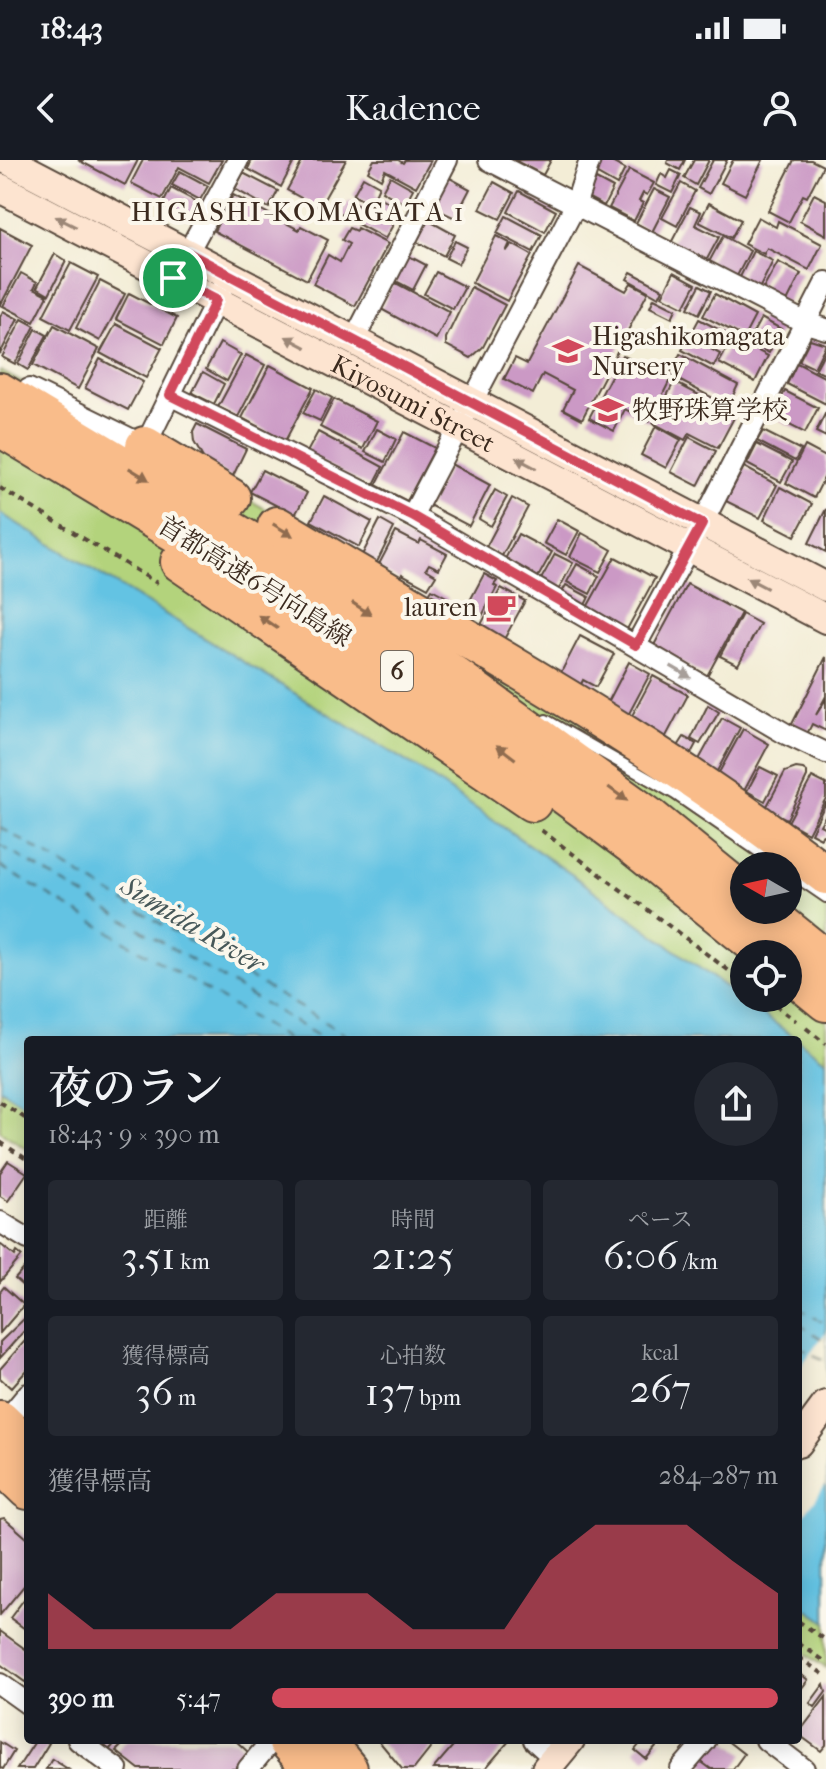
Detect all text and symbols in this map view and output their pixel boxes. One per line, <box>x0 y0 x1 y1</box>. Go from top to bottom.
text: 18:43 <box>40 11 103 46</box>
icon: back <box>24 86 68 130</box>
icon: person <box>758 86 802 130</box>
text: Kadence <box>345 87 481 129</box>
district label: HIGASHI-KOMAGATA 1 <box>130 195 466 228</box>
one-way arrow <box>54 215 77 228</box>
pin <box>139 244 207 312</box>
icon: arrive <box>151 256 195 300</box>
place label: Higashikomagata Nursery <box>592 321 786 382</box>
school or university icon: Higashikomagata Nursery <box>551 334 585 368</box>
one-way arrow <box>285 335 307 349</box>
street label: Kiyosumi Street <box>326 349 501 460</box>
school or university icon: 牧野珠算学校 <box>591 393 625 427</box>
place label: 牧野珠算学校 <box>632 395 788 426</box>
one-way arrow <box>515 456 538 469</box>
one-way arrow <box>128 467 150 481</box>
street label: 首都高速6号向島線 <box>152 509 357 653</box>
one-way arrow <box>272 523 294 537</box>
one-way arrow <box>746 576 768 590</box>
cafe icon: lauren <box>484 590 518 624</box>
place label: lauren <box>403 592 477 623</box>
one-way arrow <box>351 601 372 616</box>
one-way arrow <box>257 615 278 630</box>
road number: 6 <box>381 651 413 691</box>
one-way arrow <box>670 665 692 679</box>
one-way arrow <box>496 744 517 760</box>
one-way arrow <box>607 786 628 801</box>
north arrow <box>730 852 802 924</box>
map controls <box>730 852 802 1012</box>
water label: Sumida River <box>114 868 273 981</box>
button: locate <box>730 940 802 1012</box>
button: share <box>694 1062 778 1146</box>
text: 夜のラン <box>48 1063 224 1114</box>
text: 18:43 · 9 × 390 m <box>48 1119 220 1150</box>
text: 距離 <box>144 1207 188 1233</box>
text: 時間 <box>391 1207 435 1233</box>
text: ペース <box>628 1207 693 1233</box>
text: 3.51 <box>121 1233 176 1279</box>
text: 21:25 <box>372 1233 454 1279</box>
text: 6:06 <box>603 1233 678 1279</box>
text: km <box>176 1249 210 1275</box>
text: /km <box>678 1249 718 1275</box>
text: kcal <box>642 1340 679 1366</box>
text: 獲得標高 <box>122 1343 210 1369</box>
text: 心拍数 <box>380 1343 446 1369</box>
text: 267 <box>630 1366 691 1412</box>
text: 36 <box>135 1369 173 1415</box>
text: 137 <box>365 1369 415 1415</box>
text: m <box>173 1385 196 1411</box>
text: bpm <box>415 1385 461 1411</box>
text: 284–287 m <box>659 1460 778 1491</box>
text: 獲得標高 <box>48 1466 152 1497</box>
text: 390 m <box>48 1683 114 1714</box>
text: 5:47 <box>176 1683 221 1714</box>

